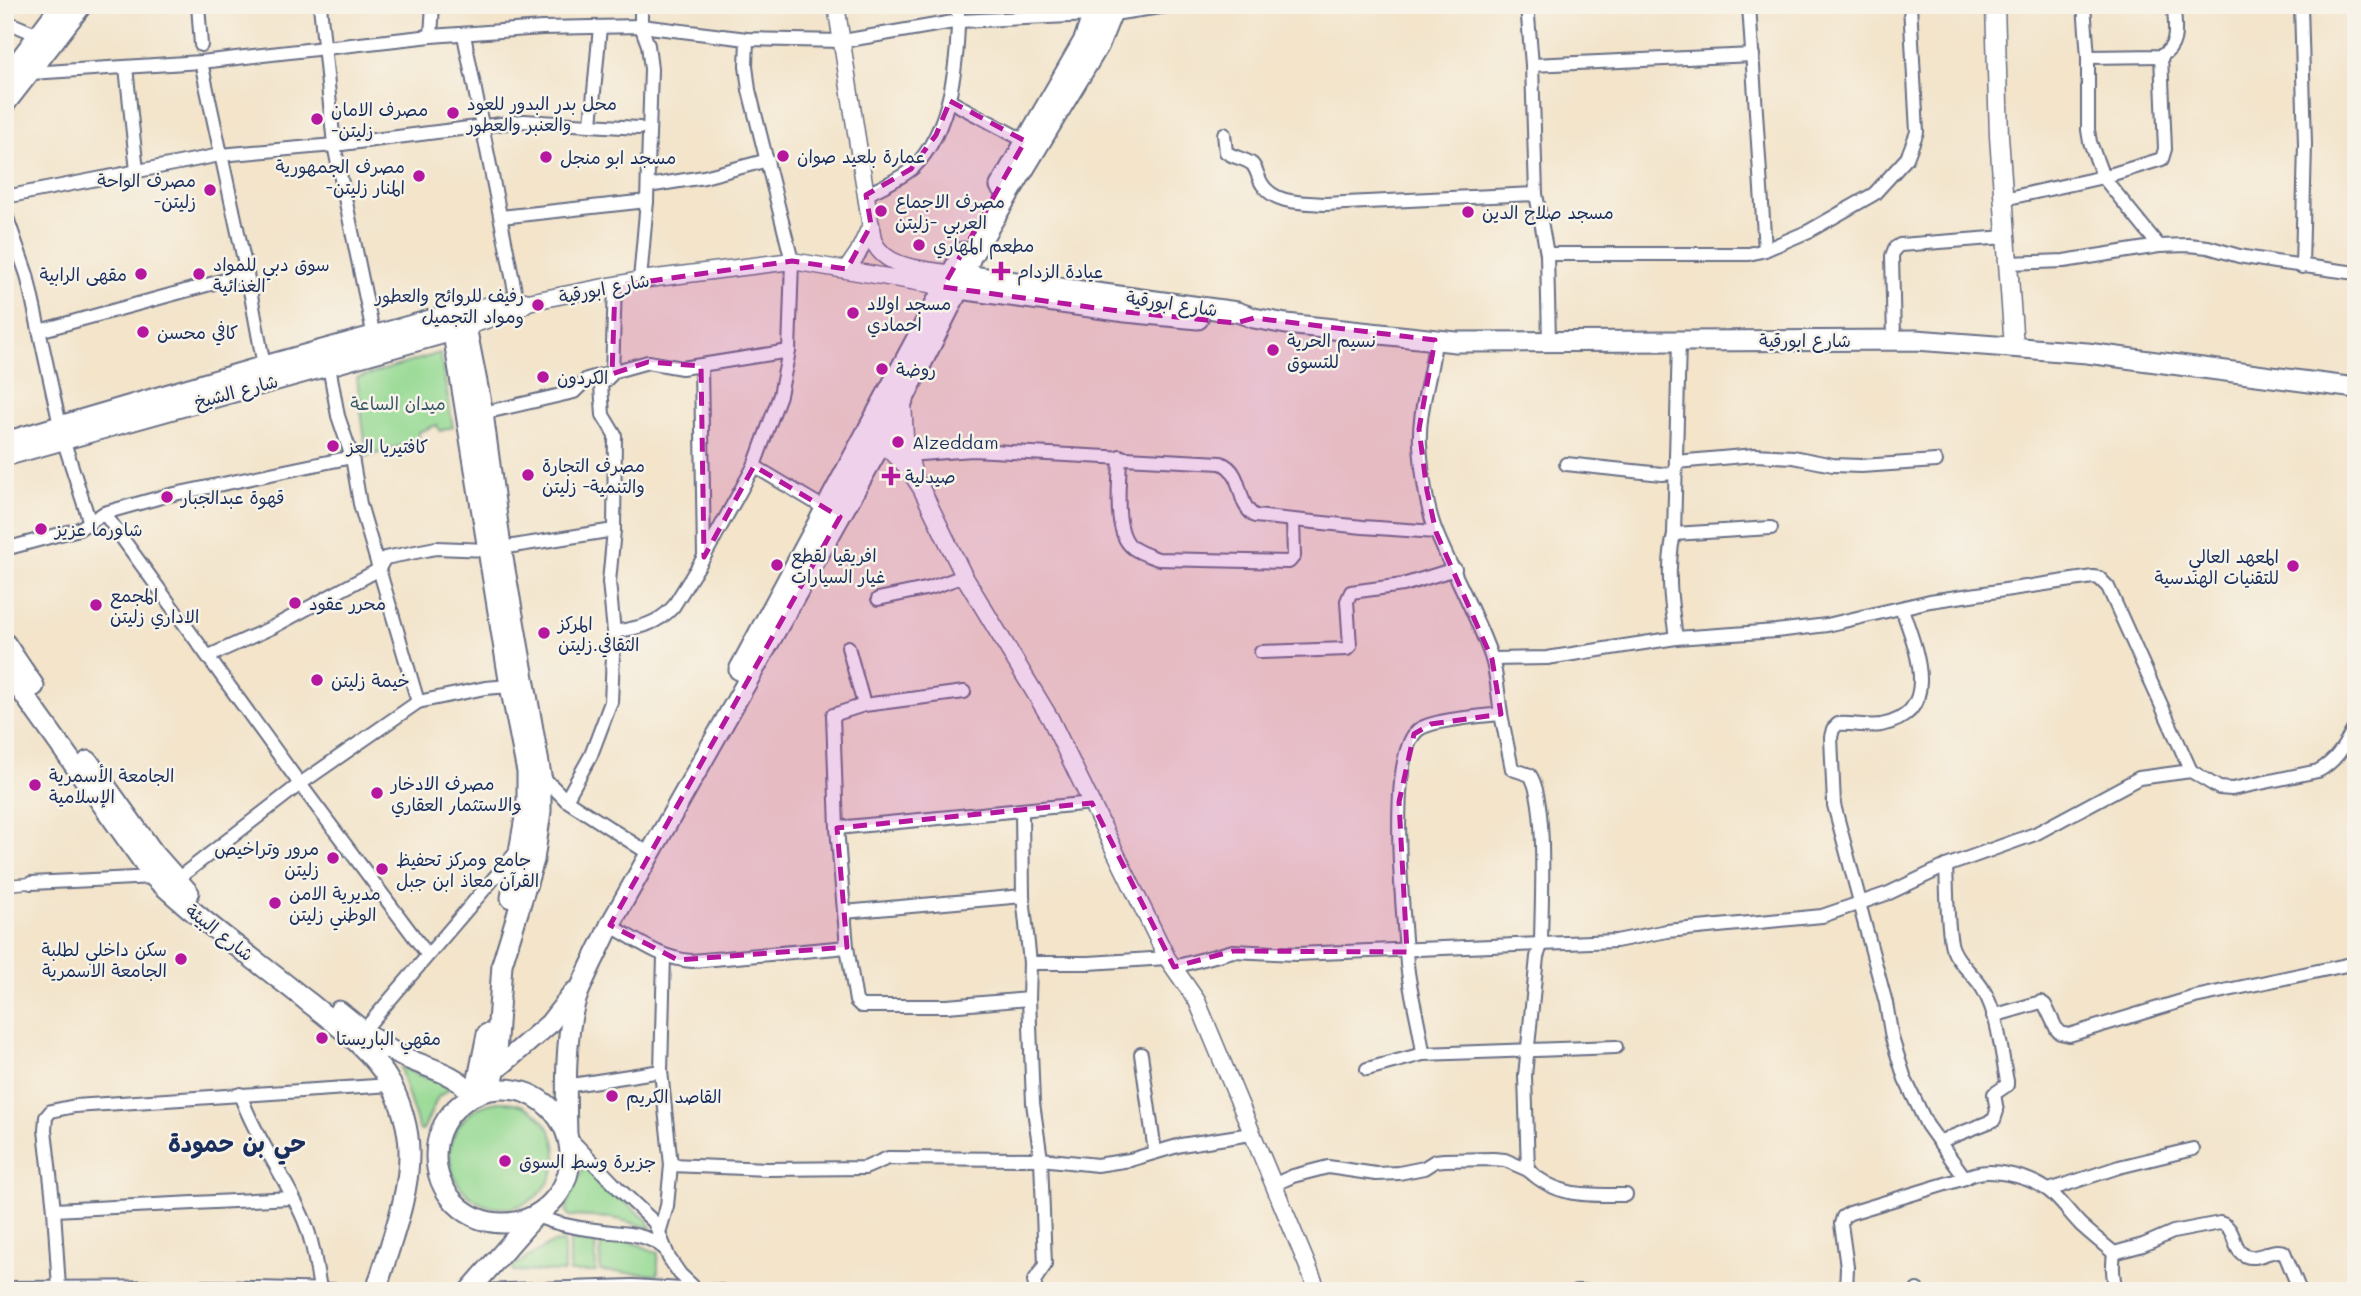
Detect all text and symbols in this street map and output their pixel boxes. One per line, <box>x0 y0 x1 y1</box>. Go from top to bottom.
place label: محل بدر البدور للعود والعنبر والعطور <box>465 91 617 137</box>
place label: مصرف الامان -زليتن <box>331 97 428 142</box>
marker: محل بدر البدور للعود والعنبر والعطور <box>445 105 461 121</box>
marker: مصرف الامان -زليتن <box>309 111 325 127</box>
place label: عمارة بلعيد صوان <box>797 144 926 168</box>
place label: مسجد ابو منجل <box>560 145 676 169</box>
marker: عمارة بلعيد صوان <box>775 148 791 164</box>
marker: مسجد ابو منجل <box>538 149 554 165</box>
place label: مصرف الجمهورية -المنار زليتن <box>275 154 405 199</box>
place label: مصرف الواحة -زليتن <box>97 168 196 213</box>
marker: مصرف الجمهورية -المنار زليتن <box>411 168 427 184</box>
marker: مصرف الواحة -زليتن <box>202 182 218 198</box>
place label: مصرف الاجماع العربي -زليتن <box>895 189 1005 239</box>
place label: مسجد صلاح الدين <box>1482 200 1614 225</box>
marker: مصرف الاجماع العربي -زليتن <box>873 203 889 219</box>
marker: مسجد صلاح الدين <box>1460 204 1476 220</box>
place label: مطعم المهاري <box>933 233 1034 260</box>
marker: مطعم المهاري <box>911 237 927 253</box>
place label: سوق دبي للمواد الغذائية <box>213 252 330 297</box>
place label: عيادة الزدام <box>1017 259 1103 286</box>
marker: عيادة الزدام <box>991 261 1011 281</box>
place label: مقهى الرابية <box>39 262 127 286</box>
marker: مقهى الرابية <box>133 266 149 282</box>
marker: سوق دبي للمواد الغذائية <box>191 266 207 282</box>
street label: شارع ابورقية <box>557 267 652 310</box>
place label: رفيف للروائح والعطور ومواد التجميل <box>373 283 524 328</box>
street label: شارع ابورقية <box>1125 285 1219 322</box>
place label: مسجد اولاد احمادي <box>867 291 951 338</box>
marker: رفيف للروائح والعطور ومواد التجميل <box>530 297 546 313</box>
marker: مسجد اولاد احمادي <box>845 305 861 321</box>
place label: كافي محسن <box>157 320 239 346</box>
marker: كافي محسن <box>135 324 151 340</box>
place label: نسيم الحرية للتسوق <box>1287 328 1376 374</box>
street label: شارع ابورقية <box>1759 328 1851 353</box>
marker: نسيم الحرية للتسوق <box>1265 342 1281 358</box>
place label: روضة <box>896 357 936 381</box>
marker: روضة <box>874 361 890 377</box>
place label: الكردون <box>557 365 608 389</box>
street label: شارع الشيخ <box>192 368 281 415</box>
marker: الكردون <box>535 369 551 385</box>
park label: ميدان الساعة <box>350 391 446 415</box>
place label: Alzeddam <box>912 430 999 454</box>
place label: كافتيريا العز <box>345 434 428 458</box>
marker: Alzeddam <box>890 434 906 450</box>
marker: كافتيريا العز <box>325 438 341 454</box>
place label: مصرف التجارة والتنمية- زليتن <box>542 453 645 498</box>
place label: صيدلية <box>905 464 956 488</box>
marker: مصرف التجارة والتنمية- زليتن <box>520 467 536 483</box>
marker: صيدلية <box>883 468 899 484</box>
place label: قهوة عبدالجبار <box>179 485 284 510</box>
marker: قهوة عبدالجبار <box>159 489 175 505</box>
place label: شاورما عزيز <box>53 517 143 541</box>
marker: شاورما عزيز <box>33 521 49 537</box>
place label: افريقيا لقطع غيار السيارات <box>791 543 885 588</box>
place label: المعهد العالي للتقنيات الهندسية <box>2154 544 2279 589</box>
marker: افريقيا لقطع غيار السيارات <box>769 557 785 573</box>
marker: المعهد العالي للتقنيات الهندسية <box>2285 558 2301 574</box>
place label: المجمع الاداري زليتن <box>110 583 199 630</box>
place label: محرر عقود <box>309 591 386 615</box>
marker: محرر عقود <box>287 595 303 611</box>
marker: المجمع الاداري زليتن <box>88 597 104 613</box>
place label: المركز الثقافي.زليتن <box>556 611 640 658</box>
marker: المركز الثقافي.زليتن <box>536 625 552 641</box>
place label: خيمة زليتن <box>331 668 410 692</box>
marker: خيمة زليتن <box>309 672 325 688</box>
place label: الجامعة الأسمرية الإسلامية <box>49 763 174 808</box>
place label: مصرف اﻻدخار واﻻستثمار العقاري <box>389 771 522 818</box>
marker: الجامعة الأسمرية الإسلامية <box>27 777 43 793</box>
marker: مصرف اﻻدخار واﻻستثمار العقاري <box>369 785 385 801</box>
place label: مرور وتراخيص زليتن <box>214 836 319 881</box>
place label: جامع ومركز تحفيظ القرآن معاذ ابن جبل <box>396 847 539 892</box>
marker: مرور وتراخيص زليتن <box>325 850 341 866</box>
marker: جامع ومركز تحفيظ القرآن معاذ ابن جبل <box>374 861 390 877</box>
place label: مديرية الامن الوطني زليتن <box>289 881 381 931</box>
marker: مديرية الامن الوطني زليتن <box>267 895 283 911</box>
street label: شارع البيئة <box>180 898 259 967</box>
place label: سكن داخلي لطلبة الجامعة اﻻسمرية <box>42 937 167 982</box>
marker: سكن داخلي لطلبة الجامعة اﻻسمرية <box>173 951 189 967</box>
place label: مقهي الباريستا <box>336 1026 441 1055</box>
marker: مقهي الباريستا <box>314 1030 330 1046</box>
place label: القاصد الكريم <box>626 1084 722 1111</box>
marker: القاصد الكريم <box>604 1088 620 1104</box>
district label: حي بن حمودة <box>168 1127 306 1165</box>
place label: جزيرة وسط السوق <box>519 1149 656 1173</box>
marker: جزيرة وسط السوق <box>497 1153 513 1169</box>

